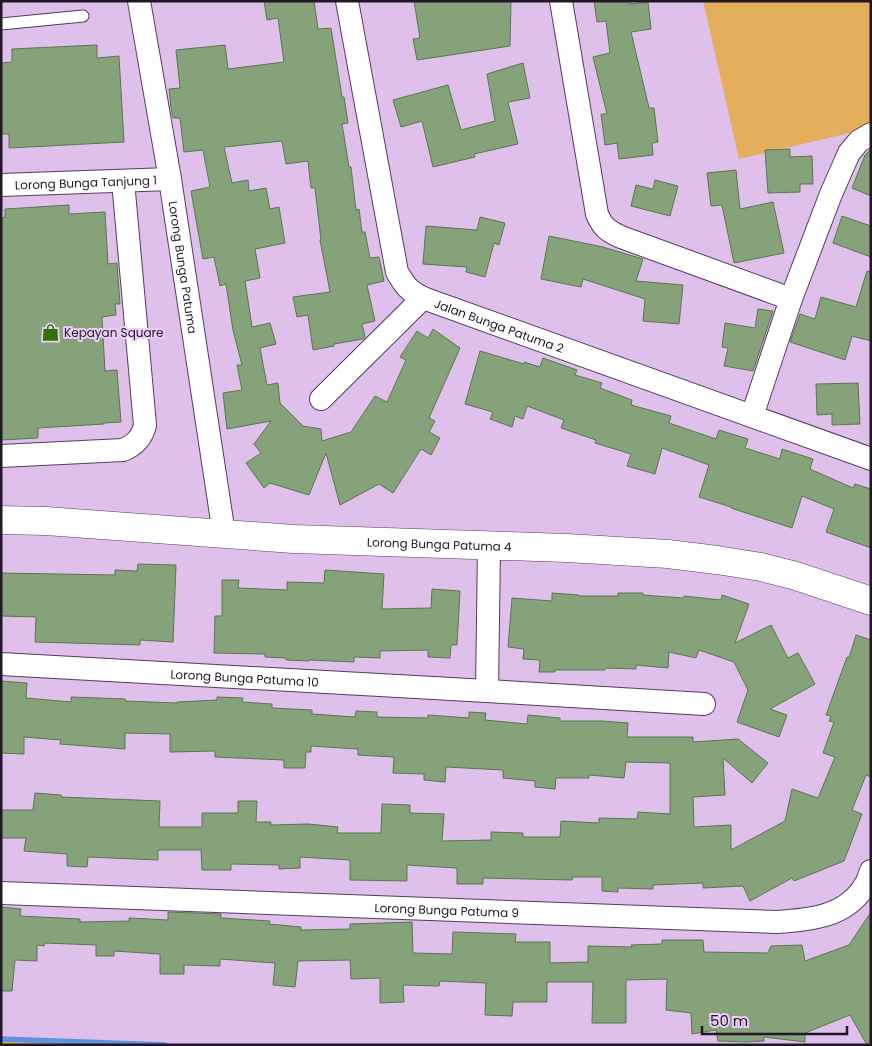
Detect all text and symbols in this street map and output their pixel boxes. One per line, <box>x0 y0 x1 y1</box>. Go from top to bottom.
street label: Lorong Bunga Tanjung 1 <box>15 171 157 193</box>
street label: Lorong Bunga Patuma <box>165 200 202 335</box>
street label: Jalan Bunga Patuma 2 <box>432 294 566 356</box>
shop icon: Kepayan Square <box>40 322 60 342</box>
place label: Kepayan Square <box>64 324 163 341</box>
street label: Lorong Bunga Patuma 4 <box>367 533 512 555</box>
street label: Lorong Bunga Patuma 10 <box>170 665 319 690</box>
street label: Lorong Bunga Patuma 9 <box>374 898 519 921</box>
scale bar <box>702 1004 847 1036</box>
text: 50 m <box>710 1010 748 1031</box>

